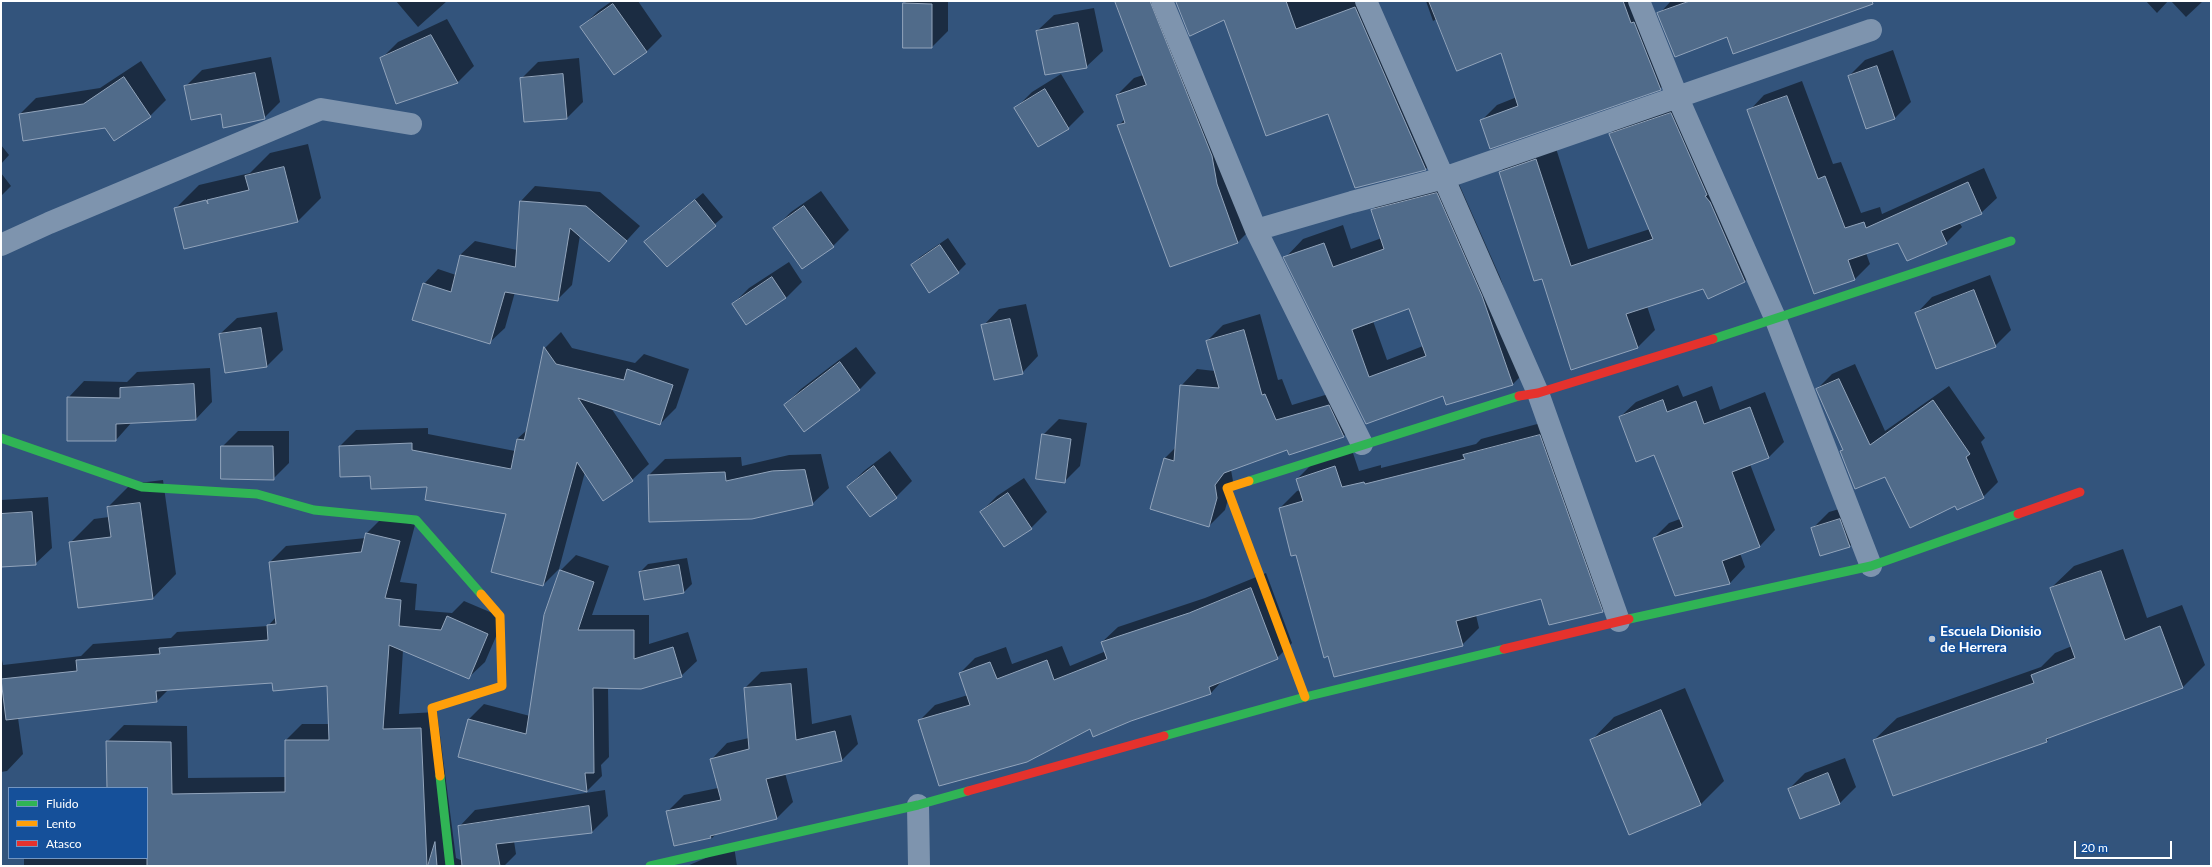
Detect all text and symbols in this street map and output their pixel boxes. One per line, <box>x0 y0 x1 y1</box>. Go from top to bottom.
place label: Escuela Dionisio de Herrera <box>1940 623 2042 656</box>
marker: Escuela Dionisio de Herrera <box>1927 634 1937 644</box>
legend <box>8 787 148 859</box>
text: Fluido <box>46 796 79 811</box>
text: Lento <box>46 816 76 831</box>
scale bar <box>2076 833 2174 859</box>
text: Atasco <box>46 836 82 851</box>
text: 20 m <box>2081 840 2108 855</box>

